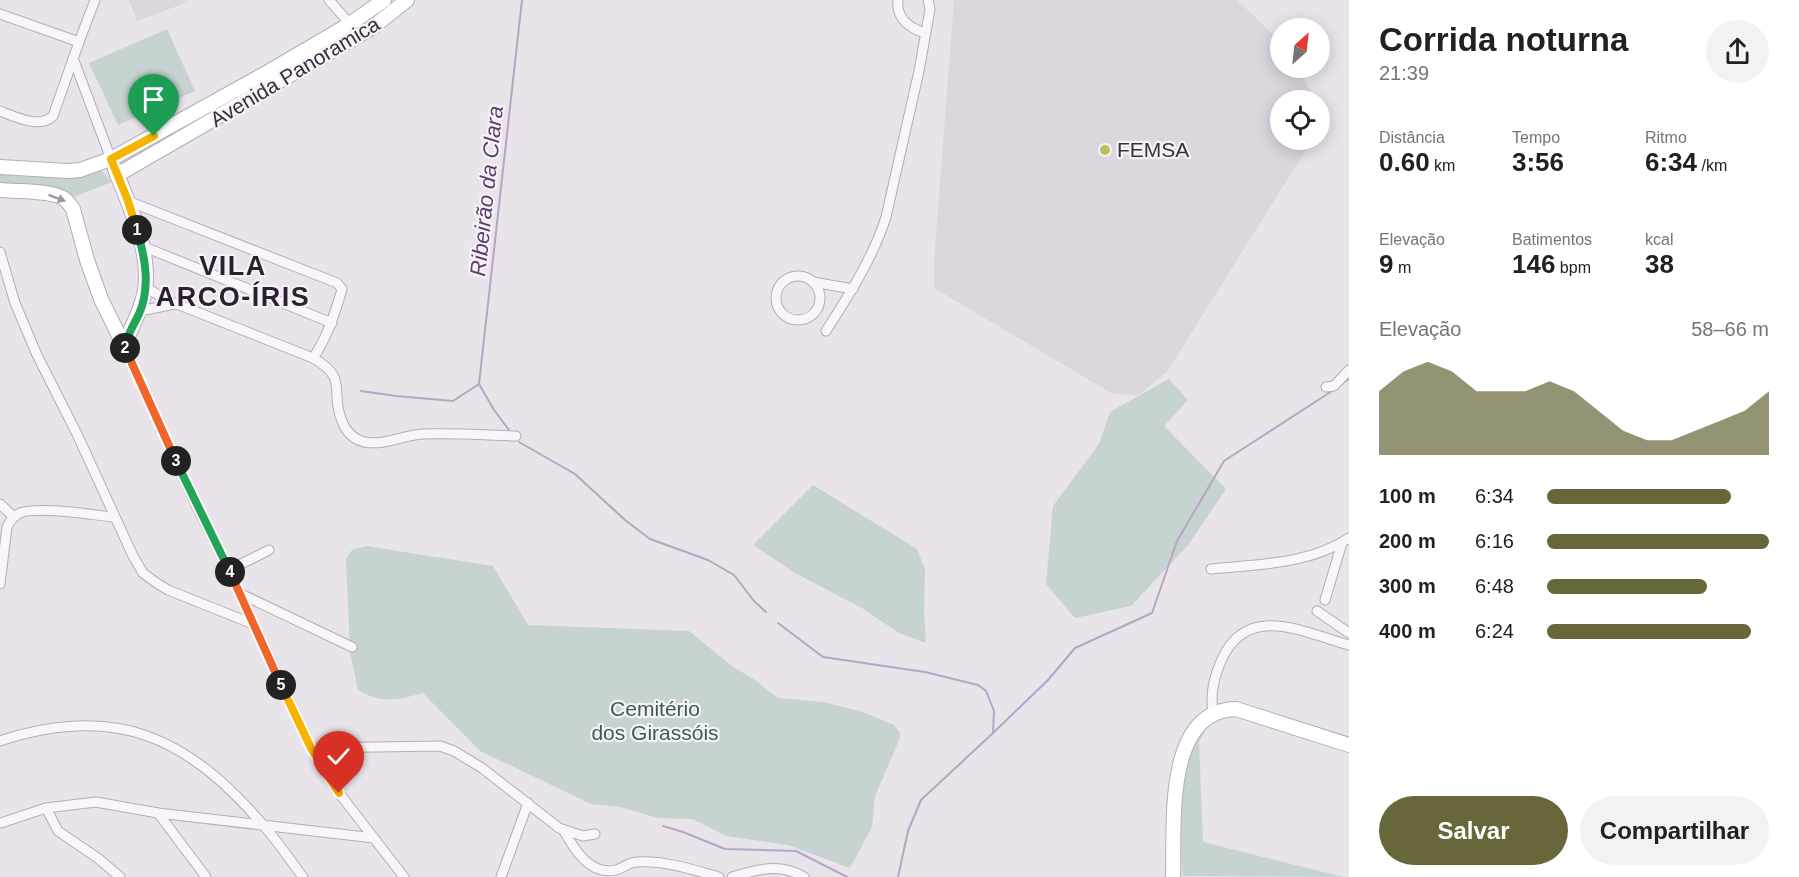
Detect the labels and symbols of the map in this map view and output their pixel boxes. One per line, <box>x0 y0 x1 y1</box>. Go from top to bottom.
street label: Avenida Panoramica <box>206 12 384 131</box>
north arrow <box>1270 18 1330 78</box>
pin <box>128 74 179 136</box>
water label: Ribeirão da Clara <box>465 105 508 277</box>
place label: FEMSA <box>1117 138 1189 161</box>
marker: FEMSA <box>1098 143 1112 157</box>
one-way arrow <box>49 193 67 203</box>
pin: 1 <box>122 215 152 245</box>
district label: VILA ARCO-ÍRIS <box>156 251 310 312</box>
pin: 2 <box>110 333 140 363</box>
pin: 3 <box>161 446 191 476</box>
pin: 4 <box>215 557 245 587</box>
pin: 5 <box>266 670 296 700</box>
park label: Cemitério dos Girassóis <box>591 697 719 744</box>
pin <box>313 731 364 793</box>

